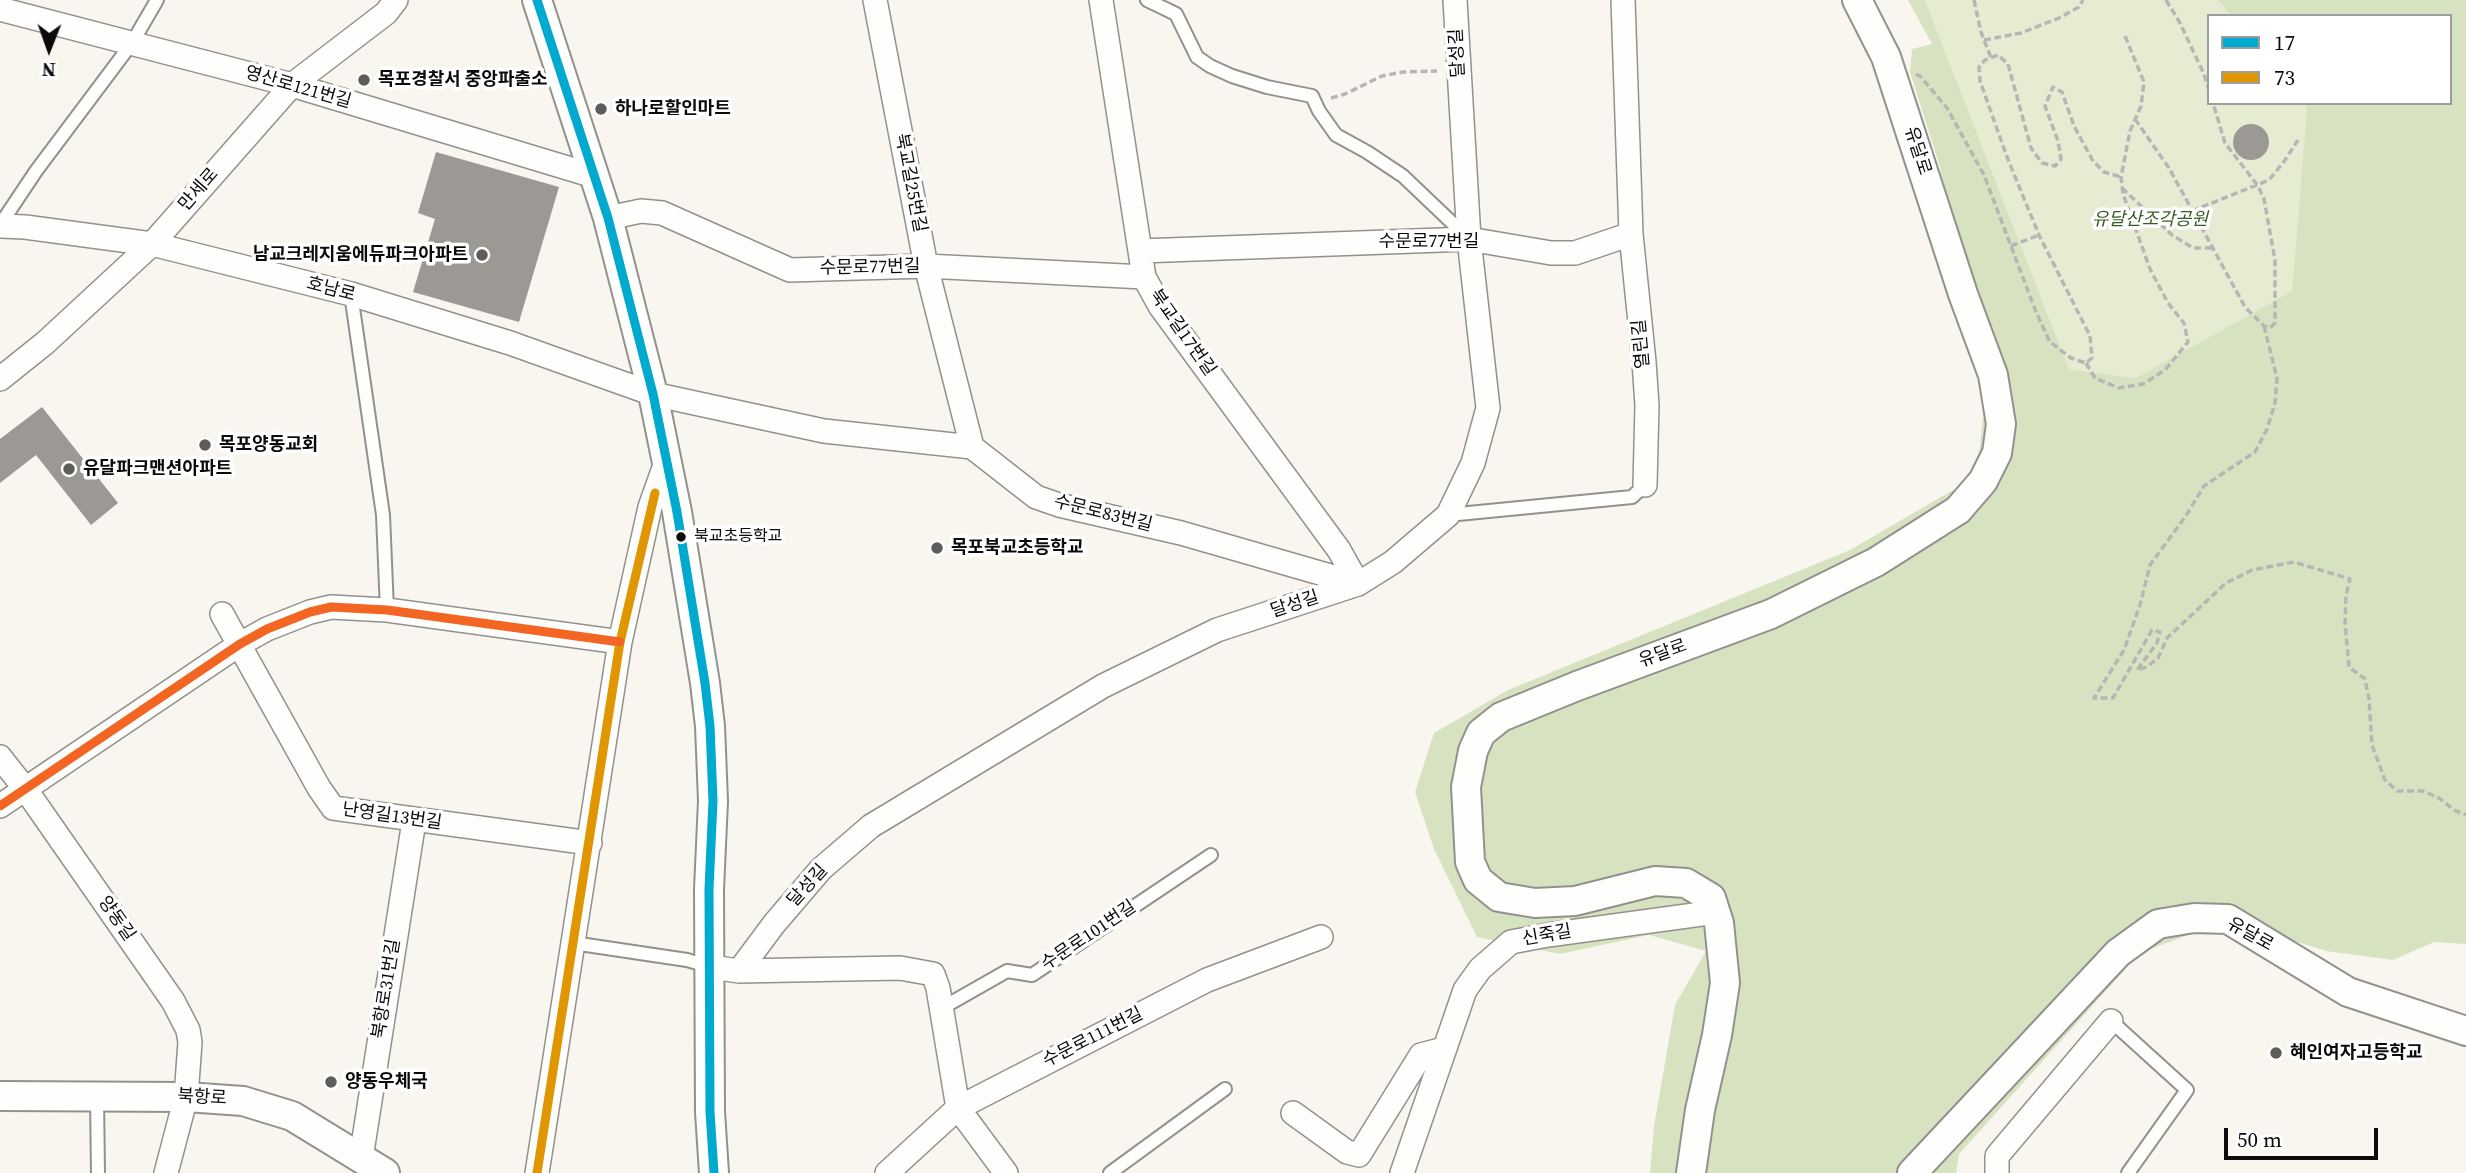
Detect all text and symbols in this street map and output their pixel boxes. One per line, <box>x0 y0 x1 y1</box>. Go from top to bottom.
north arrow <box>14 14 84 84</box>
legend <box>2207 14 2452 105</box>
street label: 달성길 <box>1446 28 1470 78</box>
text: 17 <box>2274 28 2295 57</box>
text: N <box>41 57 56 83</box>
street label: 영산로121번길 <box>242 62 354 114</box>
text: 73 <box>2274 63 2295 92</box>
place label: 목포경찰서 중앙파출소 <box>378 69 547 91</box>
marker: 목포경찰서 중앙파출소 <box>356 72 372 88</box>
place label: 하나로할인마트 <box>615 98 731 120</box>
marker: 하나로할인마트 <box>593 101 609 117</box>
street label: 유달로 <box>1899 124 1935 178</box>
street label: 북교길25번길 <box>890 131 930 235</box>
street label: 만세로 <box>175 164 223 216</box>
park label: 유달산조각공원 <box>2092 209 2208 231</box>
street label: 수문로77번길 <box>1379 231 1479 253</box>
place label: 남교크레지움에듀파크아파트 <box>253 244 468 266</box>
marker: 남교크레지움에듀파크아파트 <box>474 247 490 263</box>
street label: 수문로77번길 <box>819 256 921 280</box>
street label: 호남로 <box>304 273 358 307</box>
street label: 북교길17번길 <box>1144 286 1220 380</box>
street label: 열린길 <box>1629 318 1655 370</box>
place label: 목포양동교회 <box>219 434 318 456</box>
marker: 목포양동교회 <box>197 437 213 453</box>
place label: 유달파크맨션아파트 <box>83 458 232 480</box>
marker: 유달파크맨션아파트 <box>61 461 77 477</box>
street label: 수문로83번길 <box>1051 491 1155 537</box>
place label: 북교초등학교 <box>694 527 782 547</box>
marker: 북교초등학교 <box>674 530 688 544</box>
place label: 목포북교초등학교 <box>951 537 1083 559</box>
marker: 목포북교초등학교 <box>929 540 945 556</box>
street label: 달성길 <box>1268 587 1322 623</box>
street label: 유달로 <box>1636 635 1690 673</box>
street label: 난영길13번길 <box>341 799 443 835</box>
street label: 달성길 <box>783 860 833 912</box>
street label: 양동길 <box>93 892 139 946</box>
street label: 수문로101번길 <box>1037 896 1141 976</box>
street label: 유달로 <box>2223 914 2277 956</box>
street label: 신죽길 <box>1521 921 1573 951</box>
street label: 북항로31번길 <box>368 938 406 1040</box>
street label: 수문로111번길 <box>1039 1003 1147 1073</box>
place label: 혜인여자고등학교 <box>2290 1042 2422 1064</box>
marker: 혜인여자고등학교 <box>2268 1045 2284 1061</box>
place label: 양동우체국 <box>345 1071 428 1093</box>
marker: 양동우체국 <box>323 1074 339 1090</box>
street label: 북항로 <box>177 1086 227 1110</box>
scale bar <box>2228 1114 2382 1158</box>
text: 50 m <box>2237 1125 2282 1154</box>

